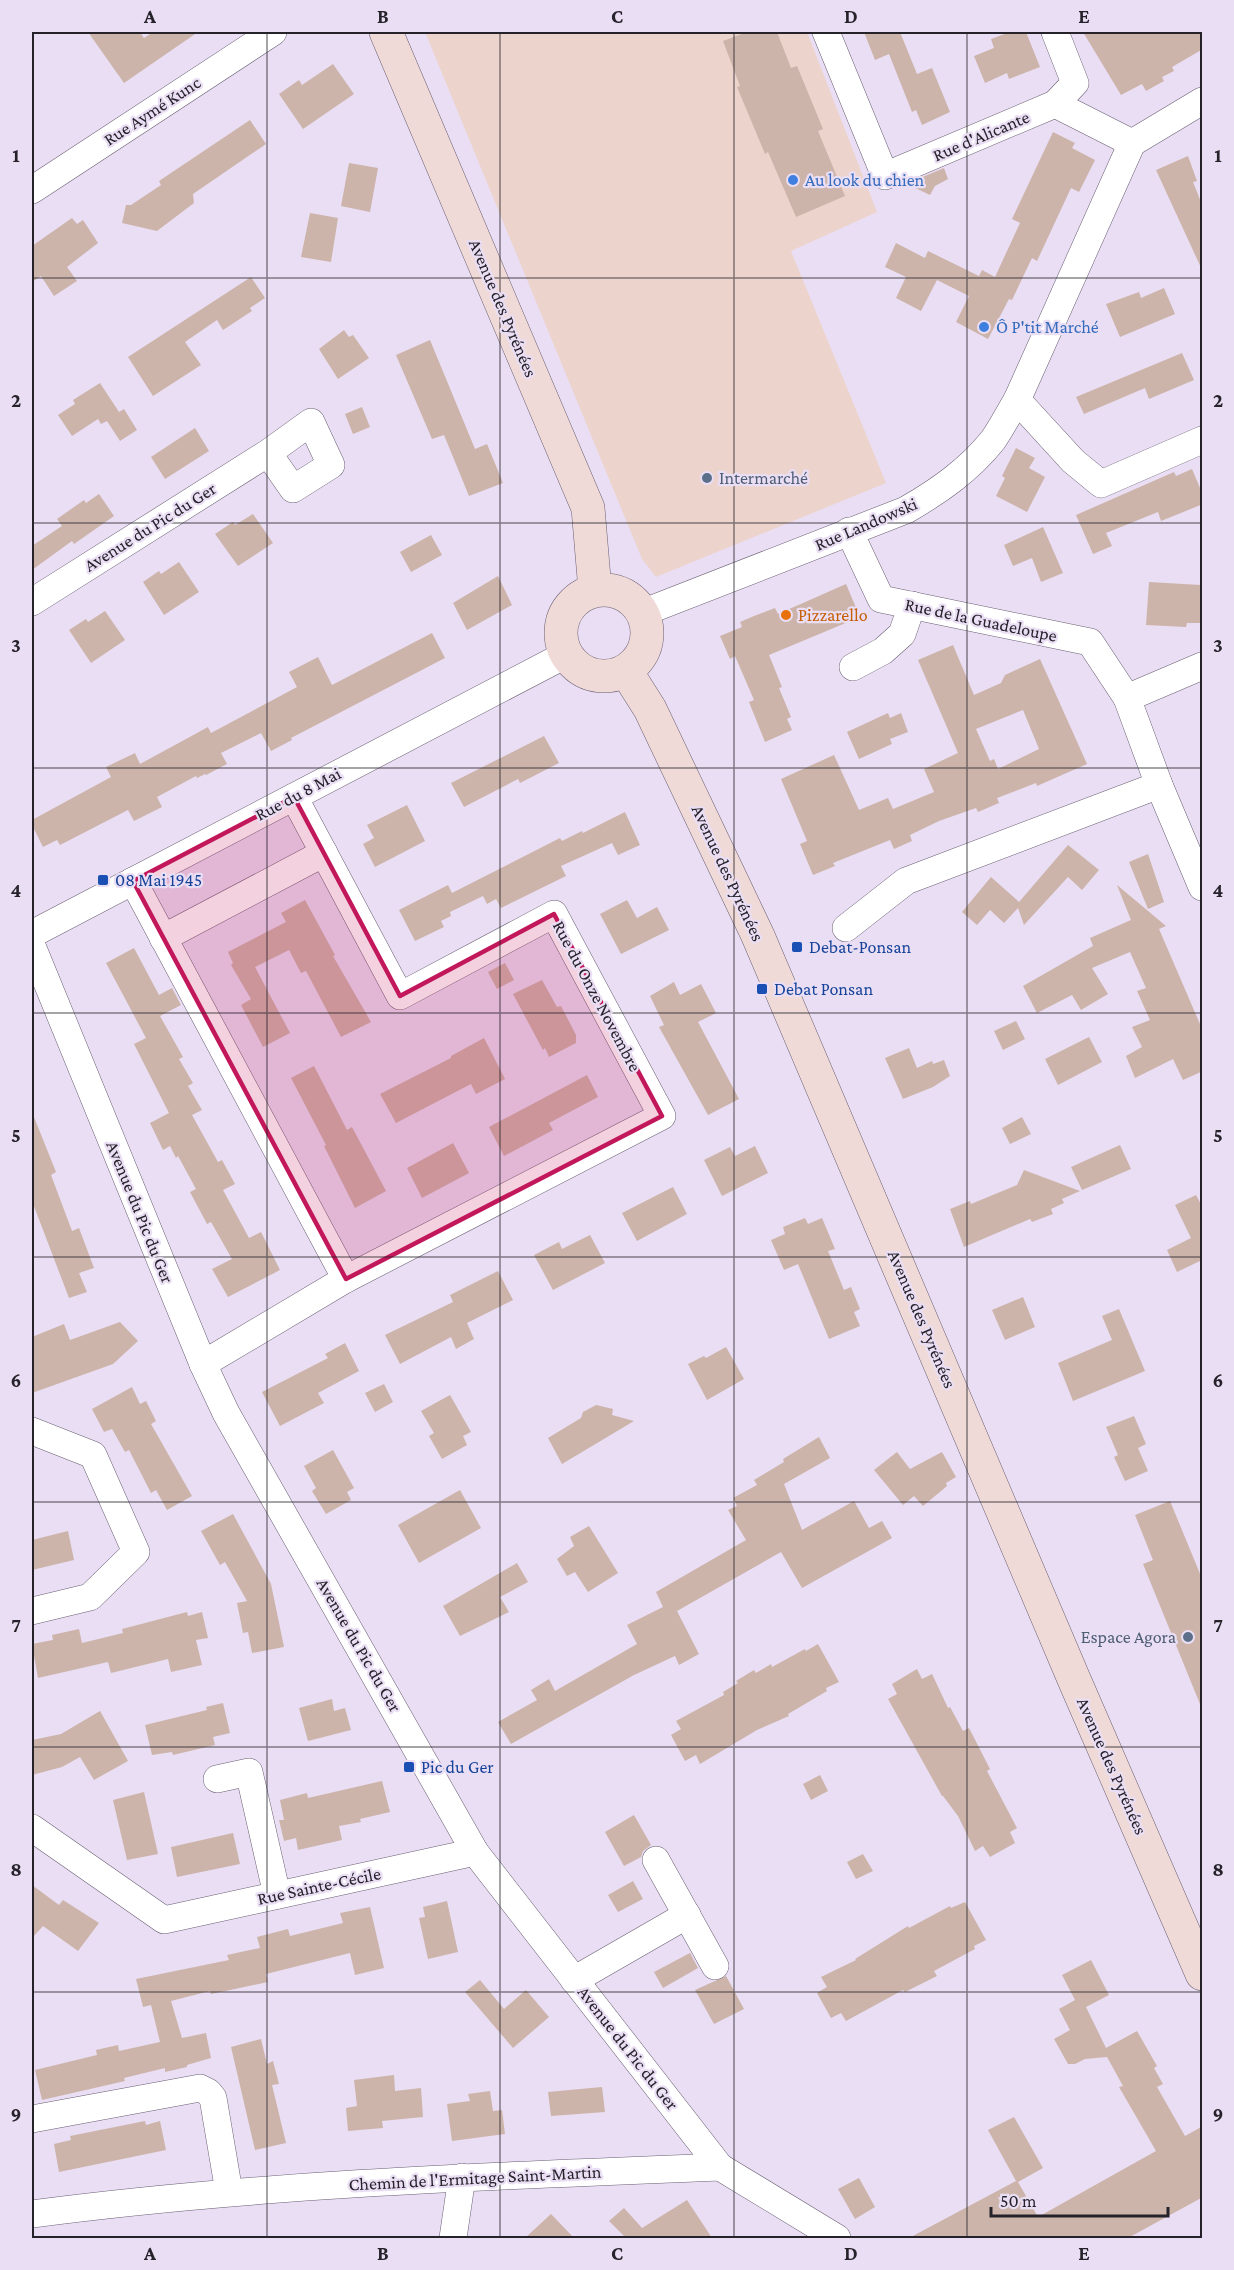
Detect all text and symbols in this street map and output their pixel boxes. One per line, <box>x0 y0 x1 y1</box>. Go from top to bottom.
text: A <box>143 5 157 27</box>
text: B <box>377 5 389 27</box>
text: C <box>611 5 623 27</box>
text: D <box>844 5 858 27</box>
text: E <box>1078 5 1090 27</box>
street label: Rue Aymé Kunc <box>100 72 205 150</box>
street label: Rue d'Alicante <box>930 107 1032 165</box>
text: 1 <box>12 144 20 166</box>
text: 1 <box>1214 144 1222 166</box>
place label: Au look du chien <box>805 170 925 190</box>
marker: Au look du chien <box>786 173 800 187</box>
street label: Avenue des Pyrénées <box>465 236 541 380</box>
place label: Ô P'tit Marché <box>996 317 1099 337</box>
marker: Ô P'tit Marché <box>977 320 991 334</box>
text: 2 <box>11 389 21 411</box>
text: 2 <box>1213 389 1223 411</box>
place label: Intermarché <box>719 468 808 488</box>
marker: Intermarché <box>700 471 714 485</box>
street label: Avenue du Pic du Ger <box>80 478 220 576</box>
street label: Rue Landowski <box>812 493 921 555</box>
street label: Rue de la Guadeloupe <box>903 594 1059 646</box>
place label: Pizzarello <box>798 605 868 625</box>
marker: Pizzarello <box>779 608 793 622</box>
text: 3 <box>11 634 21 656</box>
text: 3 <box>1213 634 1223 656</box>
street label: Rue du 8 Mai <box>252 763 344 825</box>
street label: Avenue des Pyrénées <box>688 802 768 944</box>
place label: 08 Mai 1945 <box>115 870 202 890</box>
marker: 08 Mai 1945 <box>96 873 110 887</box>
text: 4 <box>11 879 22 901</box>
text: 4 <box>1213 879 1224 901</box>
street label: Rue du Onze Novembre <box>549 917 645 1075</box>
place label: Debat-Ponsan <box>809 937 911 957</box>
marker: Debat-Ponsan <box>790 940 804 954</box>
place label: Debat Ponsan <box>774 979 873 999</box>
marker: Debat Ponsan <box>755 982 769 996</box>
text: 5 <box>11 1124 21 1146</box>
text: 5 <box>1213 1124 1223 1146</box>
street label: Avenue du Pic du Ger <box>102 1138 178 1287</box>
street label: Avenue des Pyrénées <box>884 1247 960 1391</box>
text: 6 <box>11 1369 21 1391</box>
text: 6 <box>1213 1369 1223 1391</box>
street label: Avenue du Pic du Ger <box>312 1574 406 1716</box>
text: 7 <box>11 1614 21 1636</box>
text: 7 <box>1213 1614 1223 1636</box>
place label: Espace Agora <box>1081 1627 1176 1647</box>
marker: Espace Agora <box>1181 1630 1195 1644</box>
street label: Avenue des Pyrénées <box>1073 1694 1151 1838</box>
place label: Pic du Ger <box>421 1757 494 1777</box>
marker: Pic du Ger <box>402 1760 416 1774</box>
text: 8 <box>10 1858 22 1880</box>
text: 8 <box>1212 1858 1224 1880</box>
street label: Rue Sainte-Cécile <box>256 1863 383 1909</box>
street label: Avenue du Pic du Ger <box>573 1982 683 2114</box>
text: 9 <box>11 2103 21 2125</box>
text: 9 <box>1213 2103 1223 2125</box>
street label: Chemin de l'Ermitage Saint-Martin <box>348 2161 602 2195</box>
scale bar <box>991 2180 1168 2218</box>
text: 50 m <box>1000 2191 1037 2211</box>
text: A <box>143 2242 157 2264</box>
text: B <box>377 2242 389 2264</box>
text: C <box>611 2242 623 2264</box>
text: D <box>844 2242 858 2264</box>
text: E <box>1078 2242 1090 2264</box>

